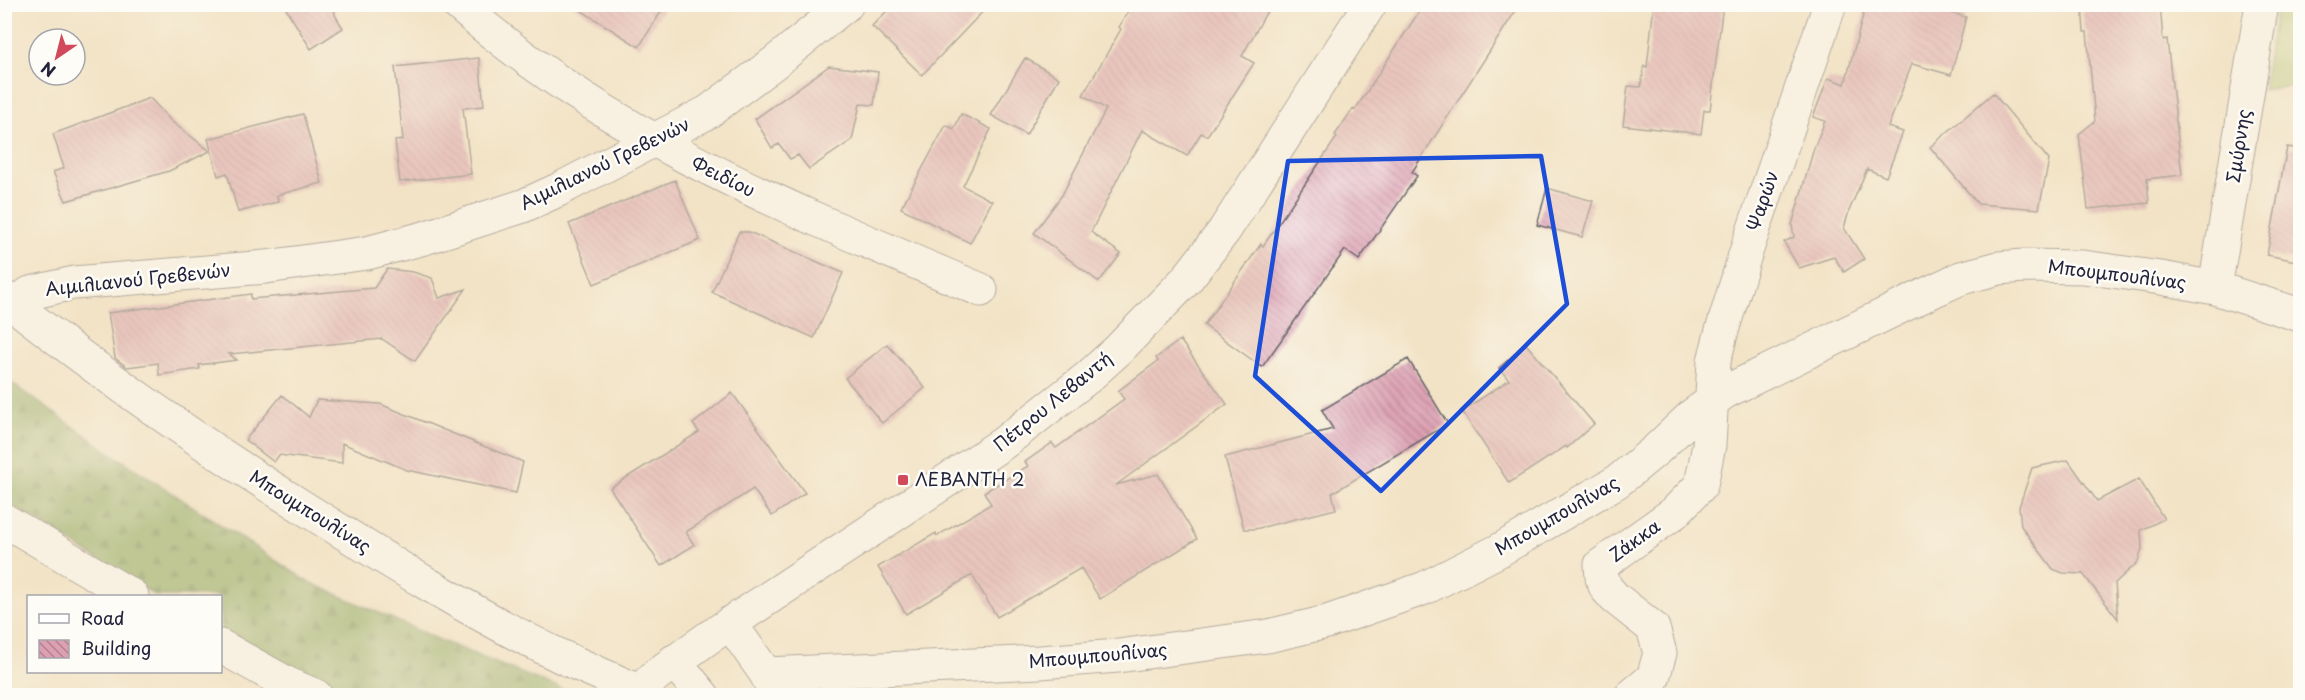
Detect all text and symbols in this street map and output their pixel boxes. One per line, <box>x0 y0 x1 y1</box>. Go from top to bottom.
north arrow <box>27 27 87 87</box>
text: N <box>36 57 60 84</box>
street label: Σμύρνης <box>2218 107 2257 184</box>
street label: Αιμιλιανού Γρεβενών <box>515 110 694 216</box>
street label: Φειδίου <box>687 149 760 203</box>
street label: Ψαρών <box>1739 167 1784 234</box>
street label: Μπουμπουλίνας <box>2047 252 2188 295</box>
street label: Αιμιλιανού Γρεβενών <box>44 255 232 302</box>
street label: Πέτρου Λεβαντή <box>987 345 1117 457</box>
street label: Μπουμπουλίνας <box>245 462 377 559</box>
place label: ΛΕΒΑΝΤΗ 2 <box>915 465 1025 492</box>
street label: Μπουμπουλίνας <box>1489 468 1623 561</box>
marker: ΛΕΒΑΝΤΗ 2 <box>896 473 910 487</box>
street label: Ζάκκα <box>1603 512 1665 568</box>
legend <box>27 595 222 673</box>
text: Road <box>81 604 125 631</box>
text: Building <box>81 634 151 661</box>
street label: Μπουμπουλίνας <box>1027 635 1168 674</box>

